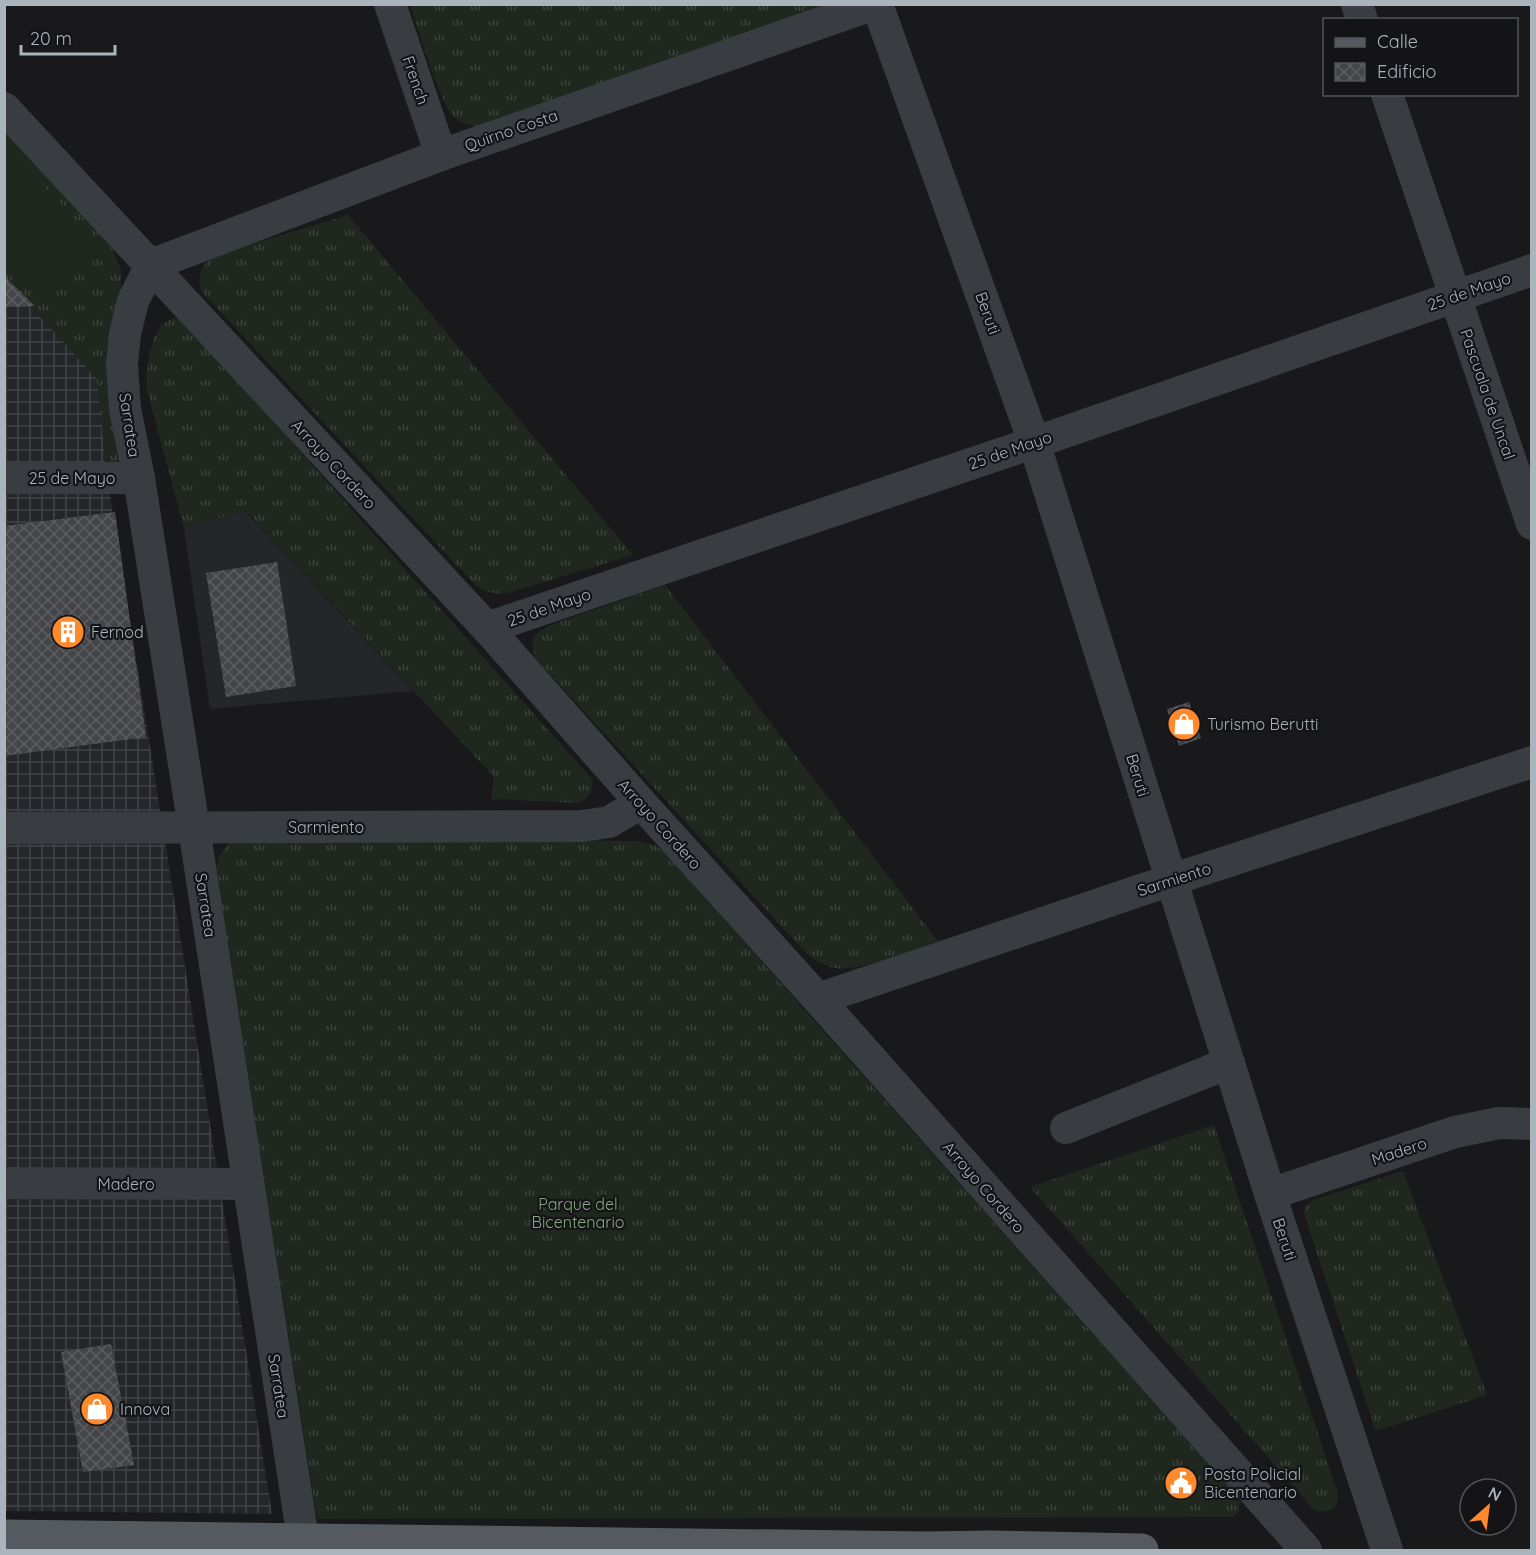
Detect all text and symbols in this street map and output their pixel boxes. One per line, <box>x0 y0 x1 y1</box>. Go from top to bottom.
scale bar <box>21 18 116 56</box>
legend <box>1323 18 1518 96</box>
text: 20 m <box>30 27 72 50</box>
text: Calle <box>1377 30 1418 53</box>
street label: French <box>398 53 434 107</box>
text: Edificio <box>1377 60 1436 83</box>
street label: Quirno Costa <box>462 105 560 155</box>
street label: 25 de Mayo <box>1425 267 1513 315</box>
street label: Beruti <box>971 289 1005 337</box>
street label: Pascuala de Uncal <box>1456 326 1520 462</box>
street label: Sarratea <box>115 392 145 458</box>
street label: Arroyo Cordero <box>287 415 381 513</box>
street label: 25 de Mayo <box>966 426 1054 474</box>
street label: 25 de Mayo <box>29 468 115 488</box>
street label: 25 de Mayo <box>505 583 593 631</box>
building icon: Fernod <box>50 614 86 650</box>
place label: Fernod <box>91 622 144 642</box>
shop icon: Turismo Berutti <box>1166 706 1202 742</box>
place label: Turismo Berutti <box>1207 714 1319 734</box>
street label: Beruti <box>1122 751 1154 799</box>
street label: Arroyo Cordero <box>614 775 706 873</box>
street label: Sarmiento <box>288 817 364 837</box>
street label: Sarmiento <box>1135 858 1213 900</box>
street label: Sarratea <box>191 872 221 938</box>
street label: Madero <box>1369 1133 1429 1169</box>
street label: Arroyo Cordero <box>939 1137 1029 1237</box>
street label: Madero <box>97 1174 155 1194</box>
park label: Parque del Bicentenario <box>532 1194 625 1232</box>
street label: Beruti <box>1269 1215 1301 1263</box>
street label: Sarratea <box>264 1353 294 1419</box>
shop icon: Innova <box>79 1391 115 1427</box>
place label: Innova <box>120 1399 170 1419</box>
place label: Posta Policial Bicentenario <box>1204 1464 1301 1502</box>
public building icon: Posta Policial Bicentenario <box>1163 1465 1199 1501</box>
north arrow <box>1458 1477 1518 1537</box>
text: N <box>1485 1482 1505 1505</box>

